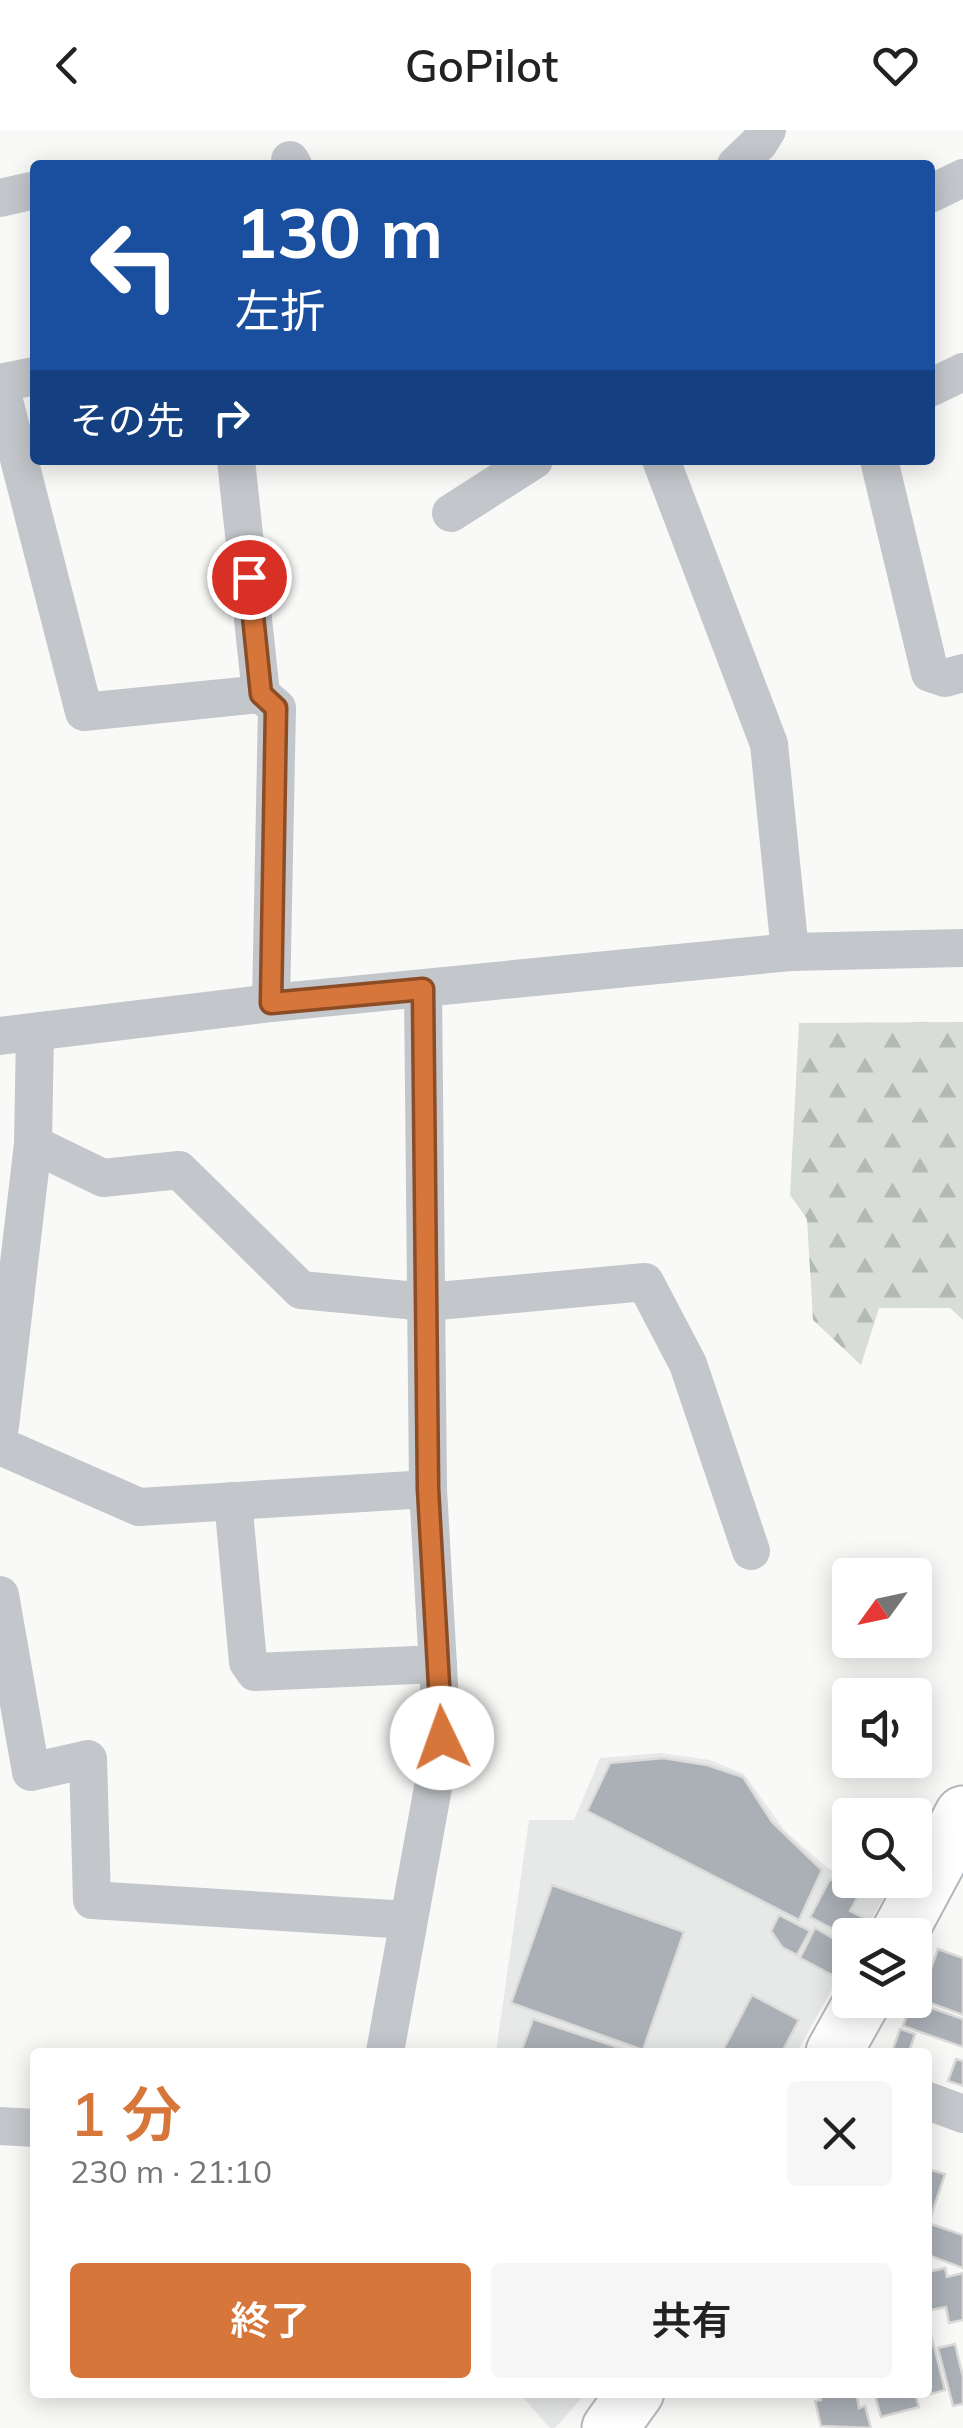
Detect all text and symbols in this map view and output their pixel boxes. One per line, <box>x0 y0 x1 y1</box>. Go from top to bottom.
text: GoPilot <box>405 37 558 93</box>
icon: back <box>40 38 95 93</box>
icon: heart <box>868 38 923 93</box>
text: 130 m <box>235 188 443 276</box>
icon: left <box>70 200 200 330</box>
text: 左折 <box>235 282 325 338</box>
icon: right <box>204 390 259 445</box>
text: その先 <box>70 396 184 444</box>
pin <box>207 535 292 620</box>
icon: arrive <box>222 550 277 605</box>
north arrow <box>832 1558 932 1658</box>
map controls <box>832 1558 932 2018</box>
button: sound <box>832 1678 932 1778</box>
position arrow <box>390 1686 494 1790</box>
button: search <box>832 1798 932 1898</box>
button: layers <box>832 1918 932 2018</box>
text: 1 分 <box>70 2076 182 2151</box>
button: close <box>787 2081 892 2186</box>
text: 230 m · 21:10 <box>70 2151 272 2191</box>
button: 終了 <box>70 2263 471 2378</box>
button: 共有 <box>491 2263 892 2378</box>

